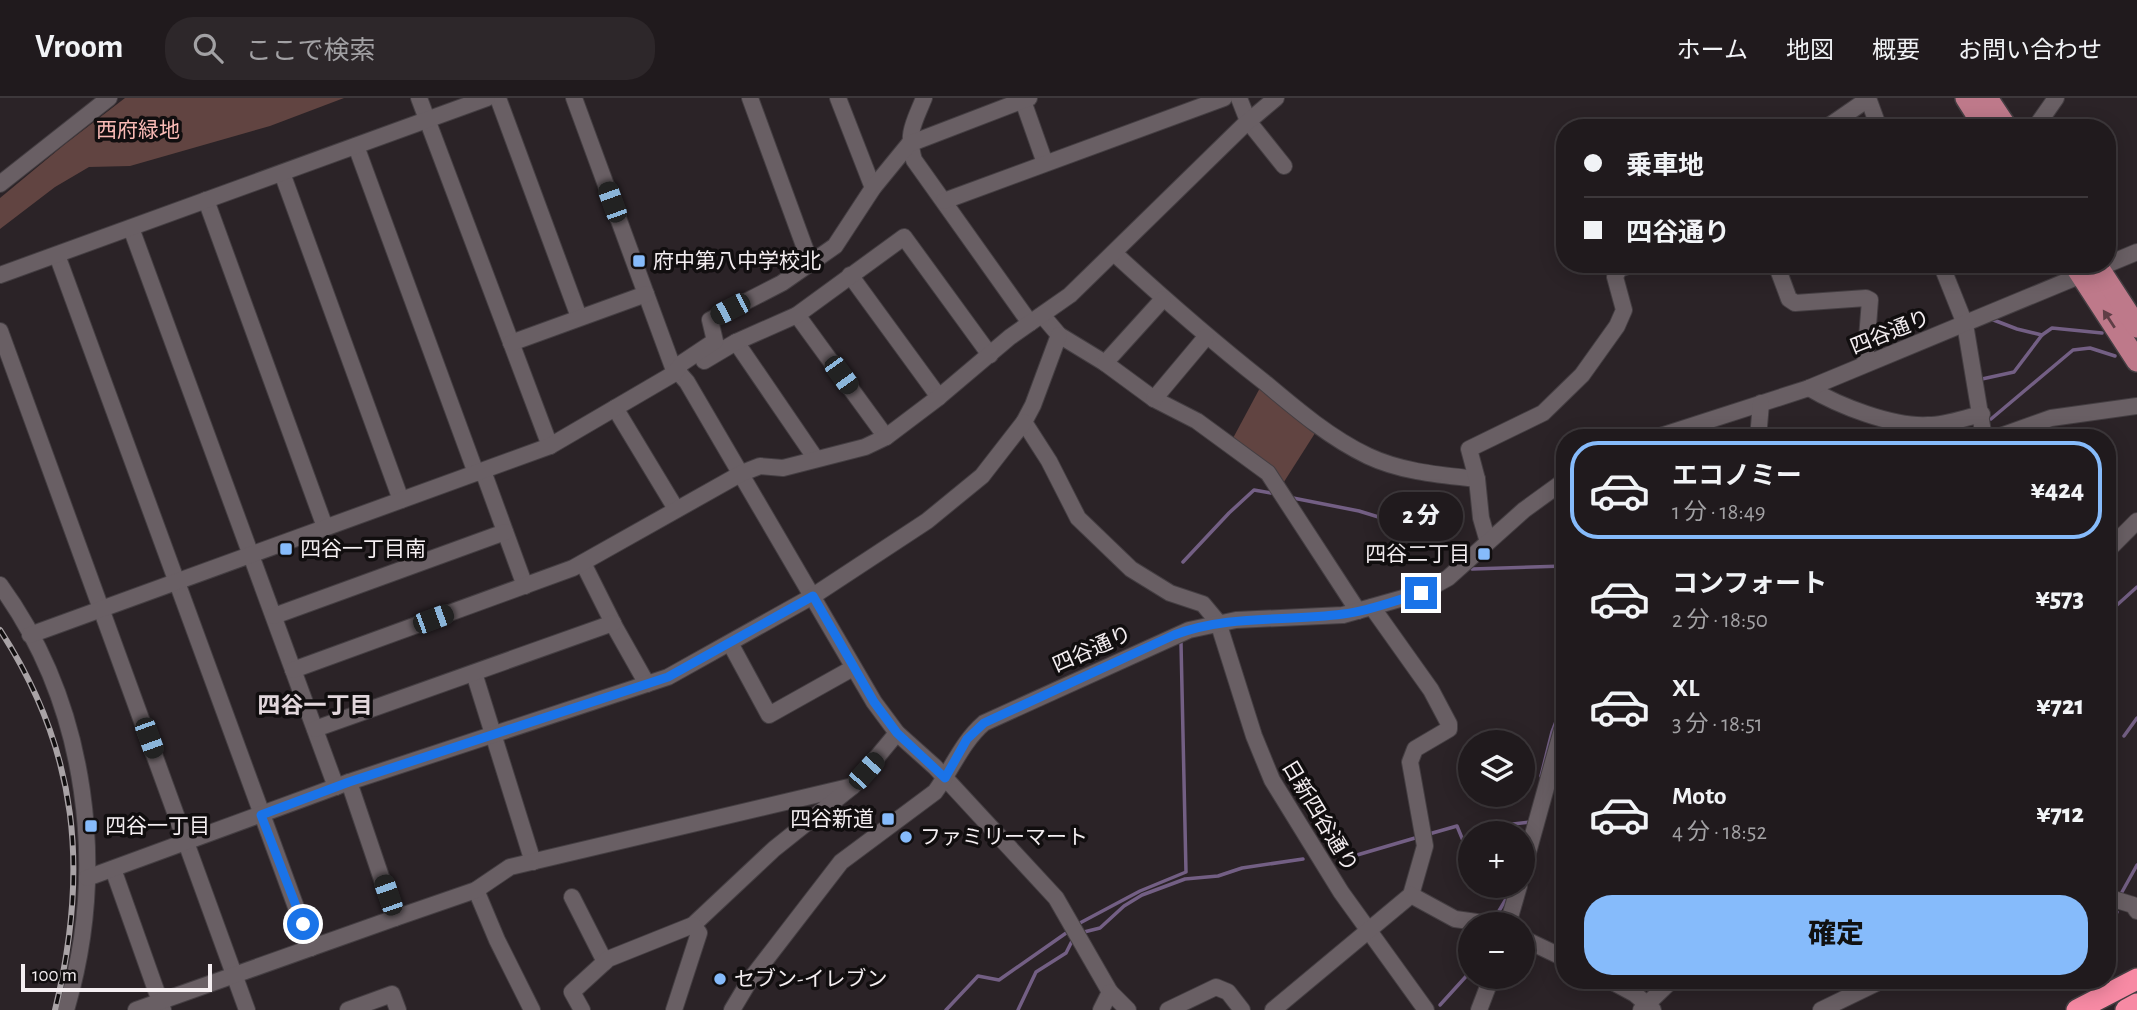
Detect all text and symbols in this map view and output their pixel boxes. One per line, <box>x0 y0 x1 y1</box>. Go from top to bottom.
search box <box>165 17 655 80</box>
icon: search <box>189 29 227 67</box>
text: Vroom <box>35 31 123 64</box>
text: ここで検索 <box>245 38 376 64</box>
text: ホーム <box>1677 39 1748 63</box>
text: 地図 <box>1786 39 1834 63</box>
text: 概要 <box>1872 39 1920 63</box>
text: お問い合わせ <box>1958 39 2102 63</box>
park label: 西府緑地 <box>96 119 180 141</box>
text: 乗車地 <box>1626 153 1704 179</box>
car <box>595 179 630 225</box>
text: 四谷通り <box>1626 220 1730 246</box>
place label: 府中第八中学校北 <box>653 250 821 272</box>
marker: 府中第八中学校北 <box>631 253 647 269</box>
car <box>707 290 754 328</box>
street label: 四谷通り <box>1847 306 1933 358</box>
one-way arrow <box>2102 309 2115 328</box>
car <box>821 352 862 398</box>
icon: car <box>1588 459 1651 522</box>
text: エコノミー <box>1672 463 1802 489</box>
text: ¥424 <box>2031 477 2084 503</box>
callout: 2 分 <box>1379 491 1463 540</box>
text: 1 分 · 18:49 <box>1672 501 1766 524</box>
text: 2 分 <box>1402 505 1440 528</box>
place label: 四谷一丁目南 <box>300 538 426 560</box>
marker: 四谷一丁目南 <box>278 541 294 557</box>
place label: 四谷二丁目 <box>1365 543 1470 565</box>
marker: 四谷二丁目 <box>1476 546 1492 562</box>
icon: car <box>1588 567 1651 630</box>
text: コンフォート <box>1672 571 1827 597</box>
route end <box>1405 577 1437 609</box>
text: ¥573 <box>2035 585 2084 611</box>
car <box>410 602 457 636</box>
text: 2 分 · 18:50 <box>1672 609 1768 632</box>
street label: 四谷通り <box>1049 622 1135 676</box>
icon: car <box>1588 675 1651 738</box>
text: XL <box>1672 675 1699 701</box>
district label: 四谷一丁目 <box>258 693 373 718</box>
text: ¥721 <box>2036 693 2084 719</box>
text: 3 分 · 18:51 <box>1672 713 1763 736</box>
car <box>132 715 167 761</box>
map controls <box>1458 730 1535 989</box>
button: layers <box>1458 730 1535 807</box>
car <box>845 748 888 794</box>
street label: 日新四谷通り <box>1278 756 1362 876</box>
icon: car <box>1588 783 1651 846</box>
text: Moto <box>1672 783 1727 809</box>
text: ¥712 <box>2036 801 2084 827</box>
place label: 四谷新道 <box>790 808 874 830</box>
marker: 四谷新道 <box>880 811 896 827</box>
place label: 四谷一丁目 <box>105 815 210 837</box>
marker: 四谷一丁目 <box>83 818 99 834</box>
button: + <box>1458 821 1535 898</box>
text: 4 分 · 18:52 <box>1672 821 1767 844</box>
place label: ファミリーマート <box>920 827 1088 848</box>
marker: ファミリーマート <box>898 829 914 845</box>
car <box>372 872 405 918</box>
button: 確定 <box>1584 895 2088 975</box>
route start <box>287 908 319 940</box>
button: − <box>1458 912 1535 989</box>
scale bar <box>21 961 212 993</box>
text: 100 m <box>32 966 77 985</box>
place label: セブン-イレブン <box>734 967 887 990</box>
marker: セブン-イレブン <box>712 971 728 987</box>

